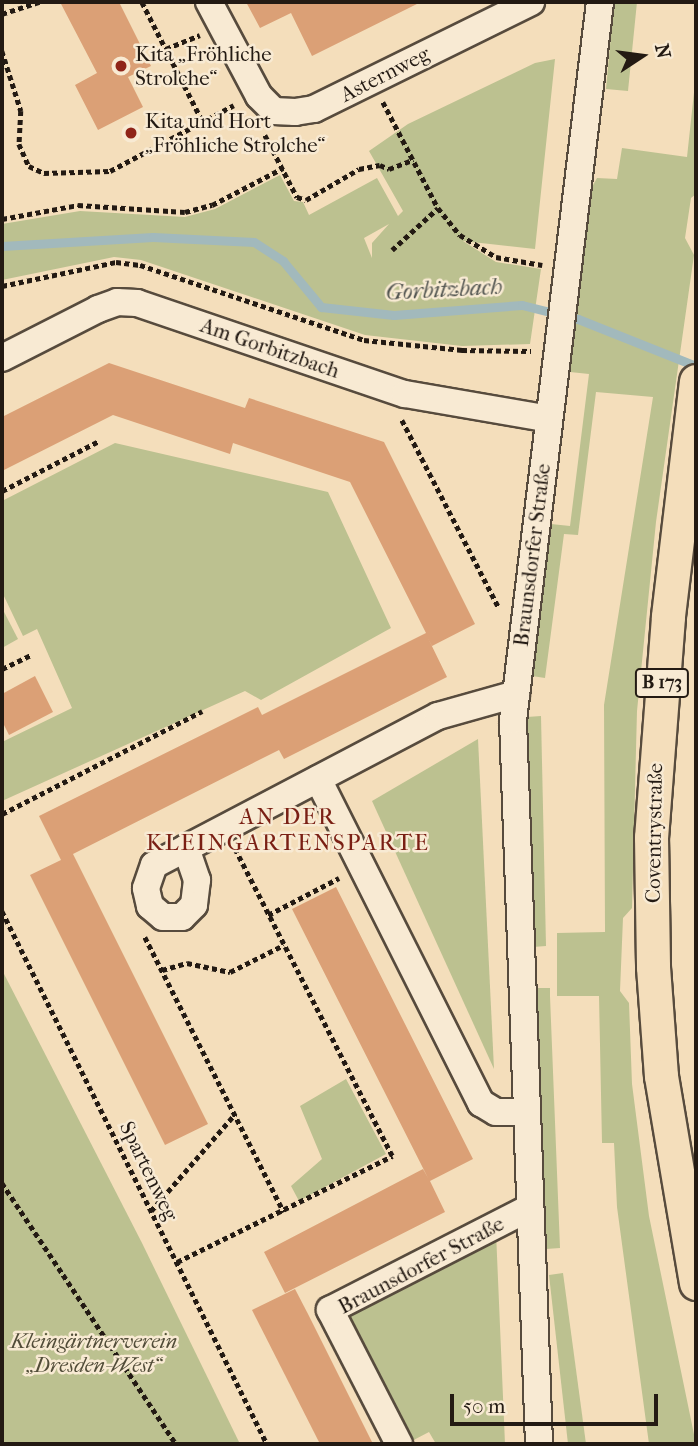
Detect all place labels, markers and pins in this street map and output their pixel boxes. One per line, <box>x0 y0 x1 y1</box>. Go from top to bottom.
place label: Kita „Fröhliche Strolche“ <box>135 41 272 91</box>
marker: Kita „Fröhliche Strolche“ <box>113 58 129 74</box>
place label: Kita und Hort „Fröhliche Strolche“ <box>145 108 325 158</box>
marker: Kita und Hort „Fröhliche Strolche“ <box>123 125 139 141</box>

